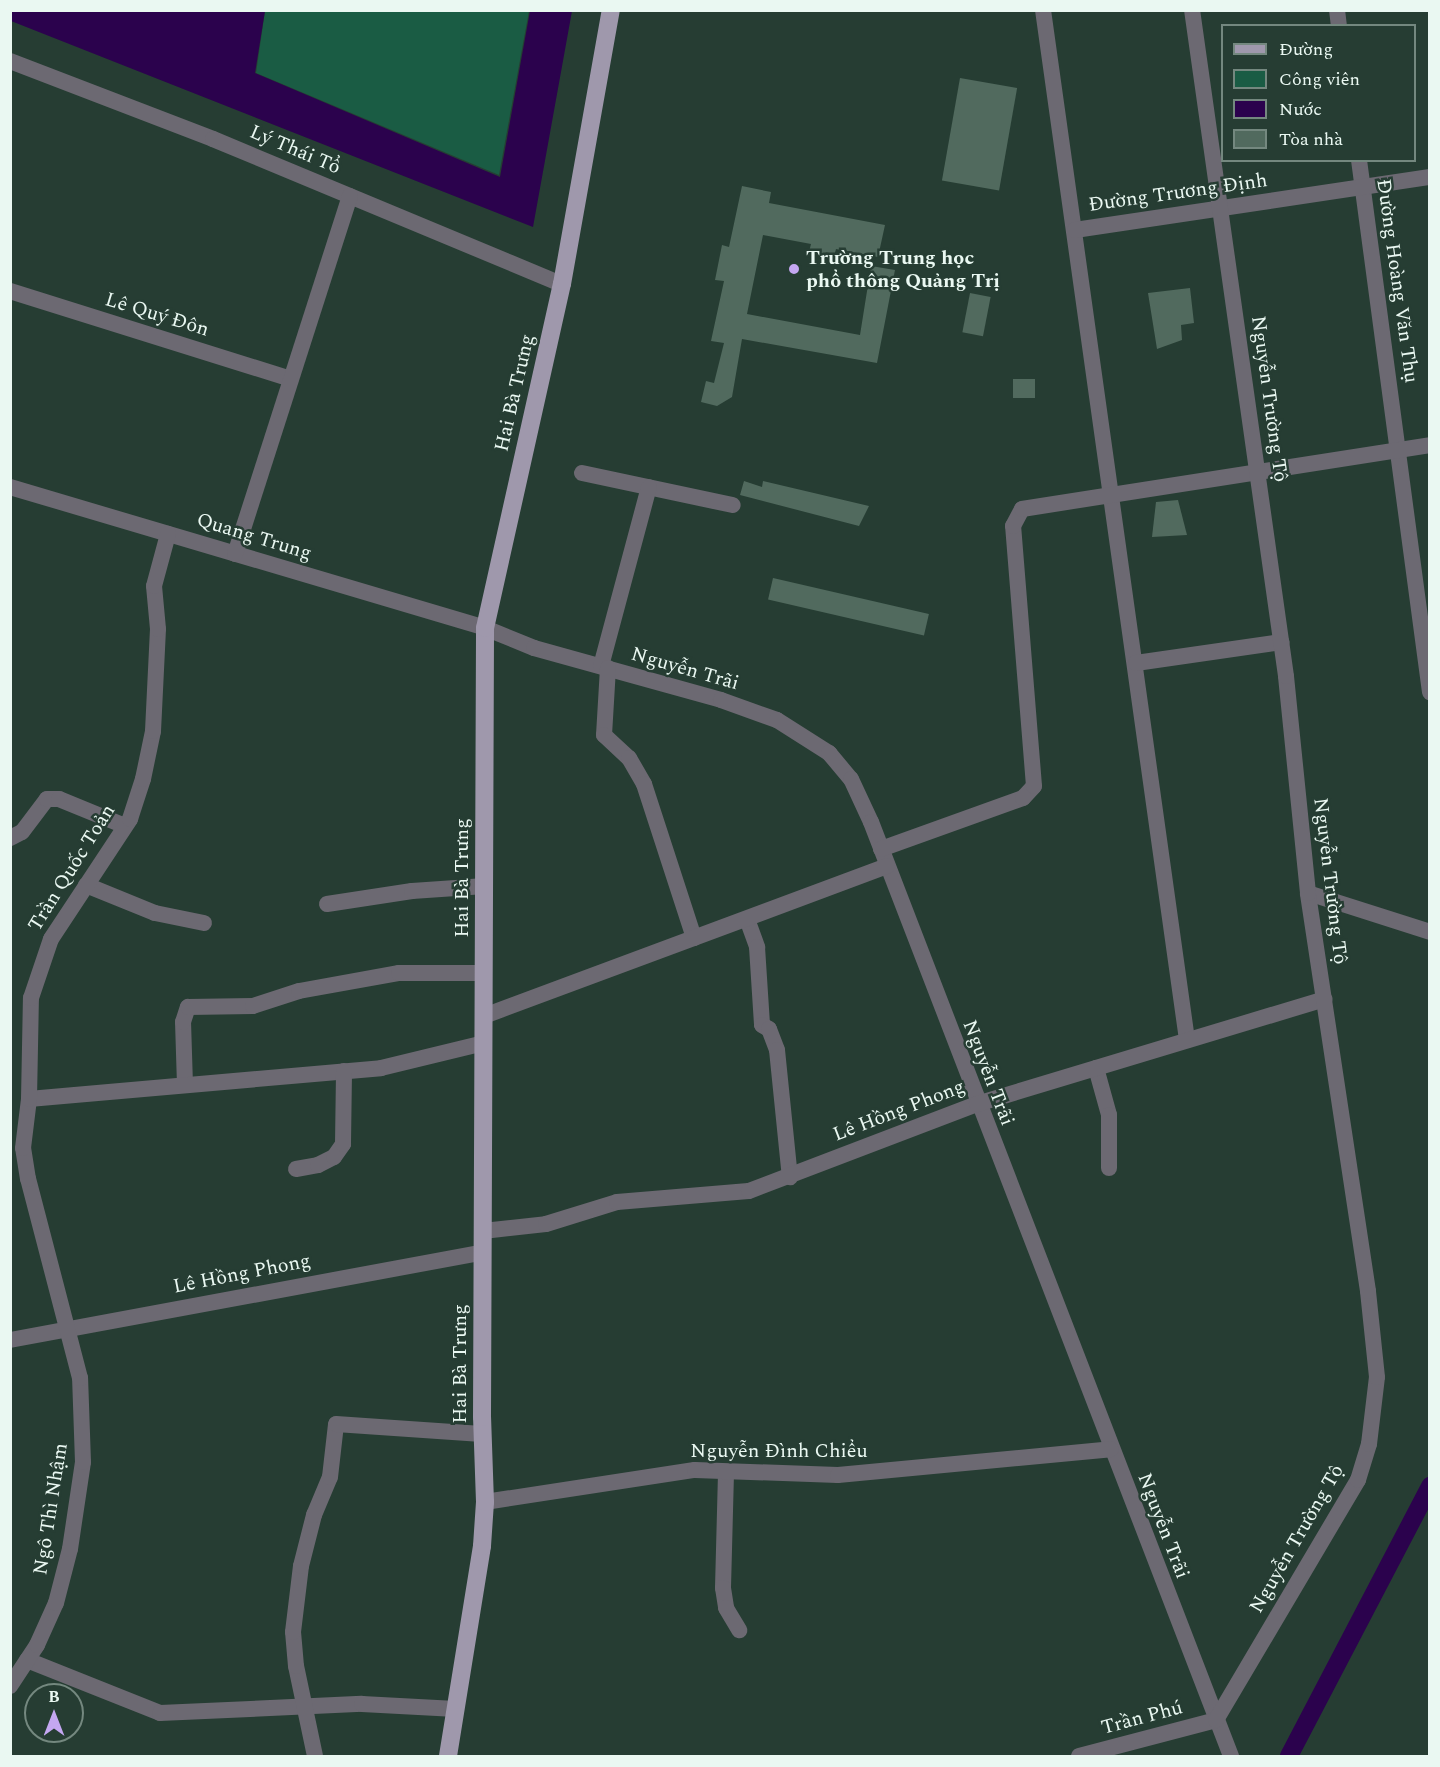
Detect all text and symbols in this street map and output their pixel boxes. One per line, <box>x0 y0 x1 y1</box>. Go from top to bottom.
legend <box>1221 24 1416 162</box>
text: Đường <box>1279 36 1333 63</box>
text: Công viên <box>1279 66 1360 93</box>
text: Nước <box>1279 96 1322 123</box>
street label: Lý Thái Tổ <box>246 120 344 180</box>
text: Tòa nhà <box>1279 126 1343 153</box>
street label: Đường Trương Định <box>1087 169 1269 217</box>
street label: Đường Hoàng Văn Thụ <box>1371 177 1423 385</box>
place label: Trường Trung học phổ thông Quảng Trị <box>806 246 1000 293</box>
marker: Trường Trung học phổ thông Quảng Trị <box>787 262 801 276</box>
street label: Lê Quý Đôn <box>102 288 212 342</box>
street label: Nguyễn Trường Tộ <box>1245 314 1293 484</box>
street label: Hai Bà Trưng <box>490 332 540 454</box>
street label: Quang Trung <box>194 508 314 566</box>
street label: Nguyễn Trãi <box>628 642 742 696</box>
street label: Nguyễn Trường Tộ <box>1308 796 1352 966</box>
street label: Trần Quốc Toản <box>23 800 121 936</box>
street label: Hai Bà Trưng <box>450 818 474 938</box>
street label: Nguyễn Trãi <box>957 1017 1019 1129</box>
street label: Lê Hồng Phong <box>830 1075 968 1147</box>
street label: Lê Hồng Phong <box>171 1249 313 1299</box>
street label: Hai Bà Trưng <box>448 1304 472 1424</box>
street label: Nguyễn Đình Chiểu <box>690 1439 868 1463</box>
street label: Ngô Thì Nhậm <box>29 1441 73 1577</box>
street label: Nguyễn Trường Tộ <box>1245 1460 1349 1618</box>
street label: Nguyễn Trãi <box>1132 1470 1194 1582</box>
north arrow <box>24 1683 84 1743</box>
text: B <box>48 1685 60 1709</box>
street label: Trần Phú <box>1099 1696 1185 1740</box>

